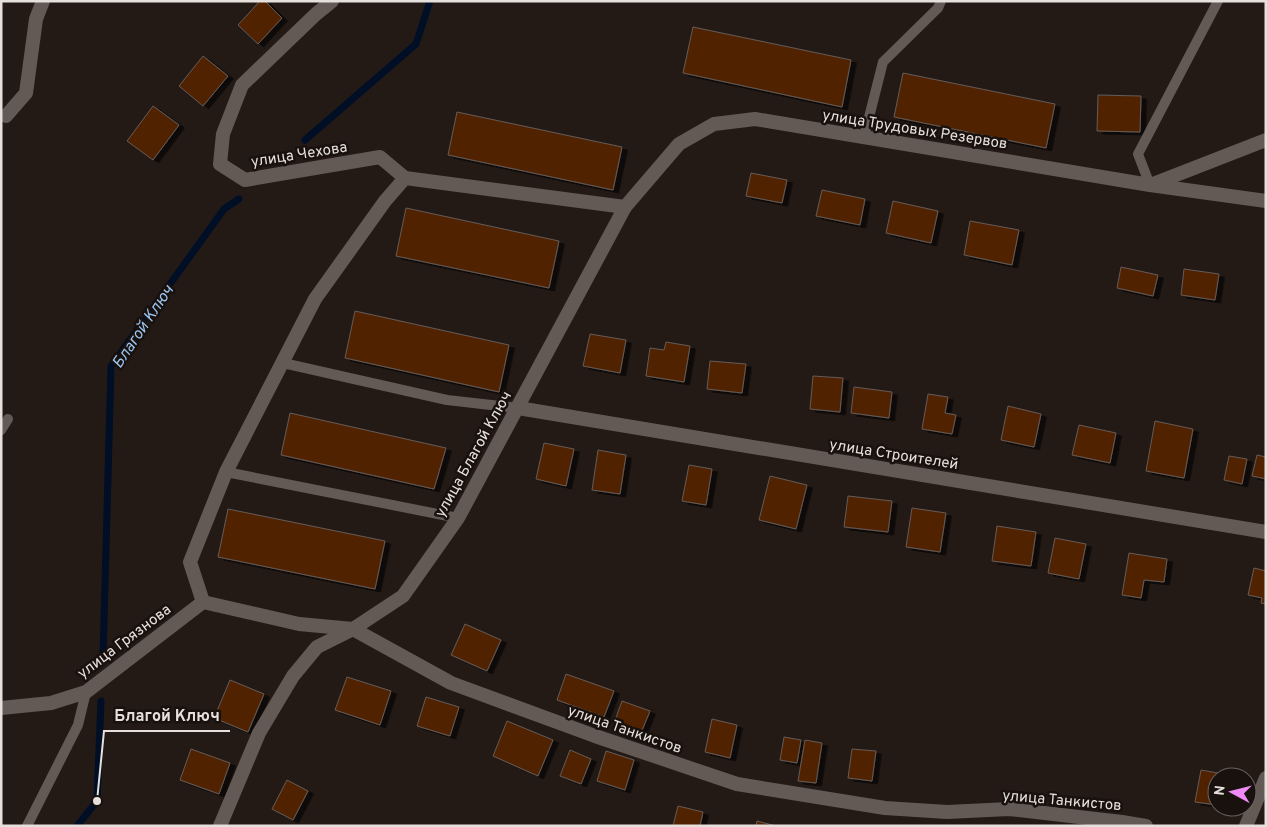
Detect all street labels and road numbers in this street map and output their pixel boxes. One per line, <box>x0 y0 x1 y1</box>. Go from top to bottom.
street label: улица Трудовых Резервов <box>821 106 1009 154</box>
street label: улица Чехова <box>250 138 349 172</box>
street label: улица Благой Ключ <box>432 388 517 521</box>
street label: улица Строителей <box>828 436 960 475</box>
street label: улица Грязнова <box>74 601 176 684</box>
street label: улица Танкистов <box>565 702 684 759</box>
street label: улица Танкистов <box>1001 787 1122 816</box>

